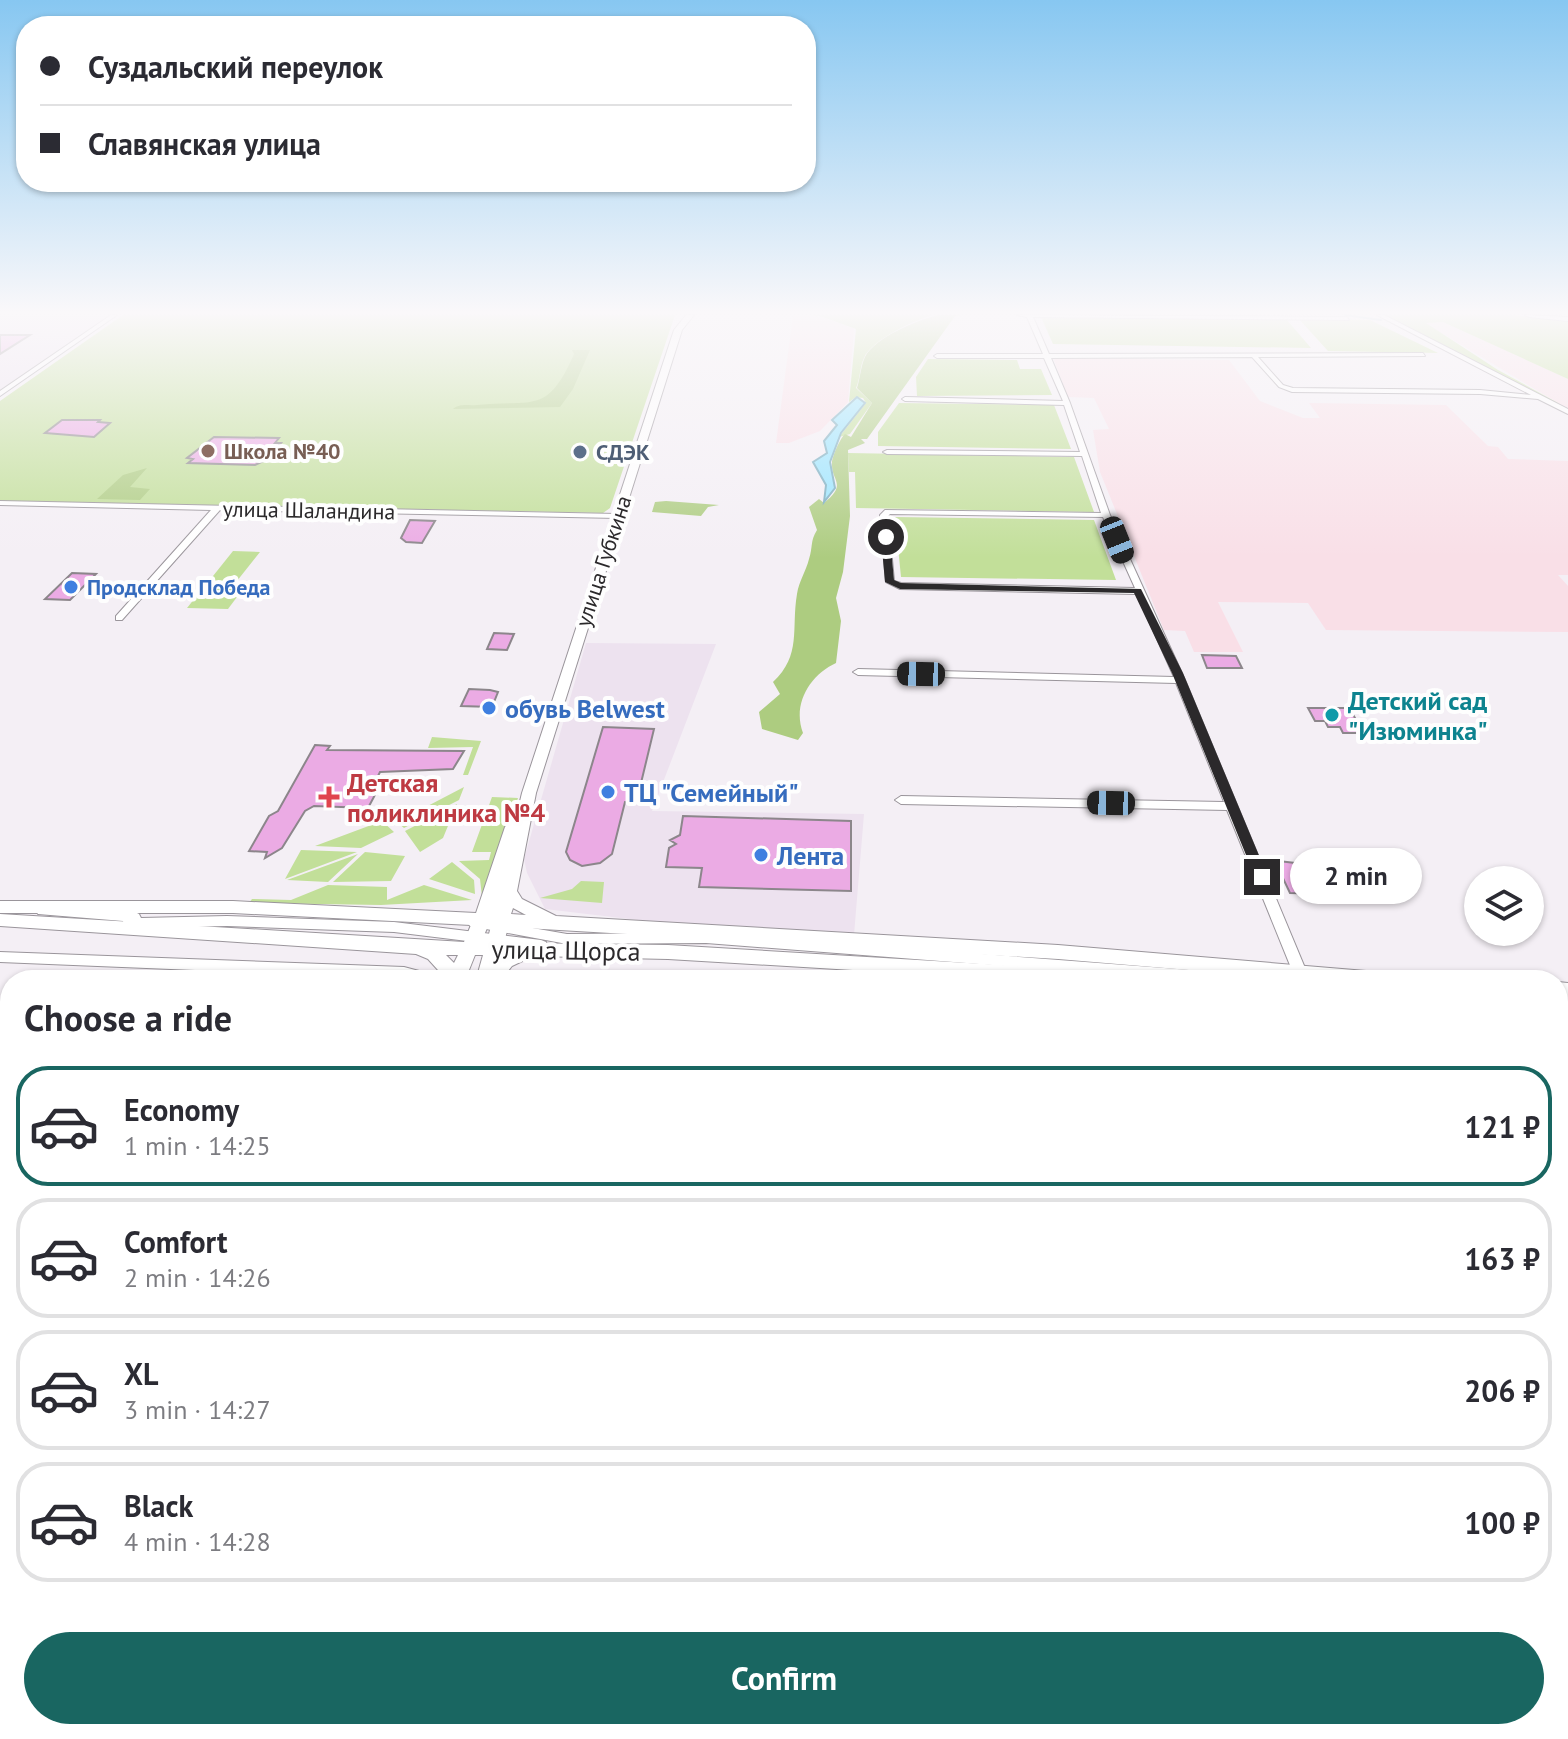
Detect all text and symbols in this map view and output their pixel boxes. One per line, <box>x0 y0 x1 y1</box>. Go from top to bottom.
text: Суздальский переулок <box>88 47 383 86</box>
text: Славянская улица <box>88 124 321 163</box>
place label: Школа №40 <box>224 437 341 465</box>
place label: СДЭК <box>596 438 650 466</box>
marker: Школа №40 <box>199 442 217 460</box>
marker: СДЭК <box>571 443 589 461</box>
street label: улица Губкина <box>569 492 637 630</box>
street label: улица Шаландина <box>222 494 396 526</box>
car <box>1097 513 1137 567</box>
route start <box>868 519 904 555</box>
place label: Продсклад Победа <box>87 573 271 601</box>
marker: Продсклад Победа <box>62 578 80 596</box>
car <box>897 662 945 686</box>
place label: Детский сад "Изюминка" <box>1348 684 1488 747</box>
place label: обувь Belwest <box>505 692 665 725</box>
marker: обувь Belwest <box>480 699 498 717</box>
marker: Детский сад "Изюминка" <box>1323 706 1341 724</box>
place label: Детская поликлиника №4 <box>347 766 545 829</box>
place label: ТЦ "Семейный" <box>624 776 799 809</box>
marker: ТЦ "Семейный" <box>599 783 617 801</box>
marker: Детская поликлиника №4 <box>318 786 340 808</box>
car <box>1087 791 1135 815</box>
place label: Лента <box>776 839 844 872</box>
marker: Лента <box>752 846 770 864</box>
callout: 2 min <box>1290 849 1422 905</box>
route end <box>1244 859 1280 895</box>
text: 2 min <box>1324 859 1388 892</box>
map controls <box>1464 866 1544 946</box>
button: layers <box>1464 866 1544 946</box>
street label: улица Щорса <box>491 932 641 968</box>
text: Choose a ride <box>24 994 232 1041</box>
icon: car <box>28 1090 100 1162</box>
text: Economy <box>124 1090 239 1129</box>
text: 121 ₽ <box>1464 1107 1540 1146</box>
text: 1 min · 14:25 <box>124 1129 271 1162</box>
icon: car <box>28 1222 100 1294</box>
text: Comfort <box>124 1222 227 1261</box>
text: 163 ₽ <box>1464 1239 1540 1278</box>
text: 2 min · 14:26 <box>124 1261 271 1294</box>
icon: car <box>28 1354 100 1426</box>
text: XL <box>124 1354 158 1393</box>
text: 206 ₽ <box>1464 1371 1540 1410</box>
text: 3 min · 14:27 <box>124 1393 271 1426</box>
icon: car <box>28 1486 100 1558</box>
text: Black <box>124 1486 193 1525</box>
text: 100 ₽ <box>1464 1503 1540 1542</box>
text: 4 min · 14:28 <box>124 1525 271 1558</box>
button: Confirm <box>24 1632 1544 1724</box>

